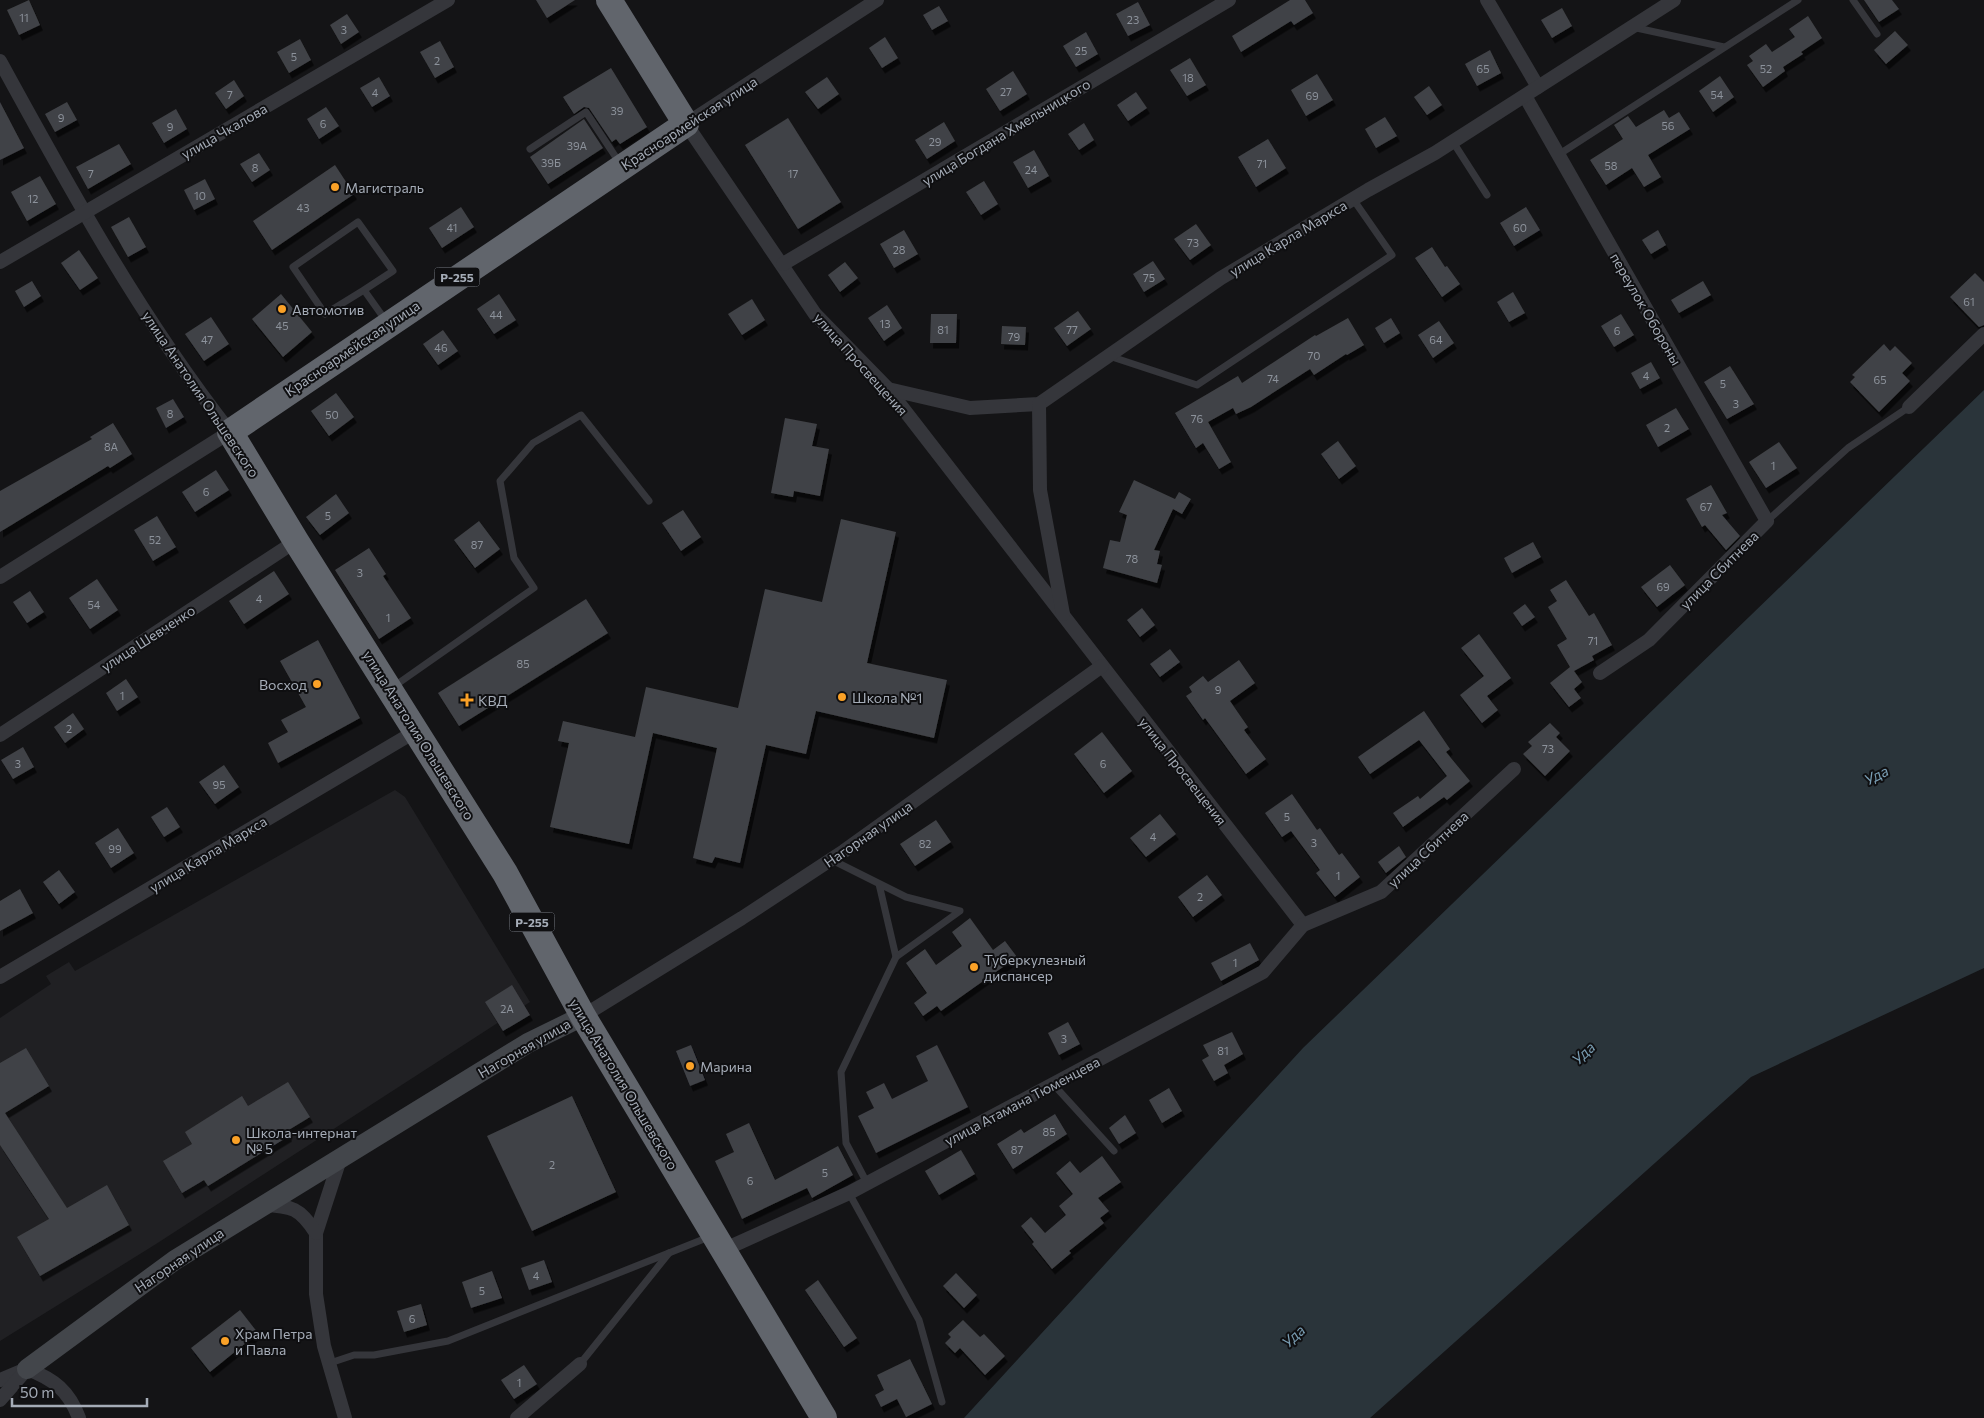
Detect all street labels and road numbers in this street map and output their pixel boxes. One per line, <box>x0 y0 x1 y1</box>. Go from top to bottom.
street label: Красноармейская улица <box>618 73 760 173</box>
street label: улица Богдана Хмельницкого <box>919 75 1093 189</box>
street label: улица Чкалова <box>178 100 270 162</box>
street label: улица Карла Маркса <box>1226 196 1350 280</box>
street label: переулок Обороны <box>1607 250 1685 368</box>
road number: Р-255 <box>434 268 480 286</box>
street label: Красноармейская улица <box>281 297 423 399</box>
street label: улица Анатолия Ольшевского <box>139 308 263 480</box>
street label: улица Просвещения <box>810 309 912 419</box>
street label: улица Сбитнева <box>1676 527 1762 613</box>
street label: улица Шевченко <box>98 601 198 675</box>
street label: улица Анатолия Ольшевского <box>360 647 478 823</box>
street label: улица Просвещения <box>1136 714 1230 828</box>
street label: Нагорная улица <box>821 797 915 871</box>
street label: улица Сбитнева <box>1384 807 1472 891</box>
street label: улица Карла Маркса <box>146 812 270 896</box>
road number: Р-255 <box>510 912 554 932</box>
street label: улица Анатолия Ольшевского <box>566 995 682 1173</box>
street label: Нагорная улица <box>475 1015 573 1081</box>
street label: улица Атамана Тюменцева <box>941 1053 1103 1149</box>
street label: Нагорная улица <box>131 1224 227 1296</box>

